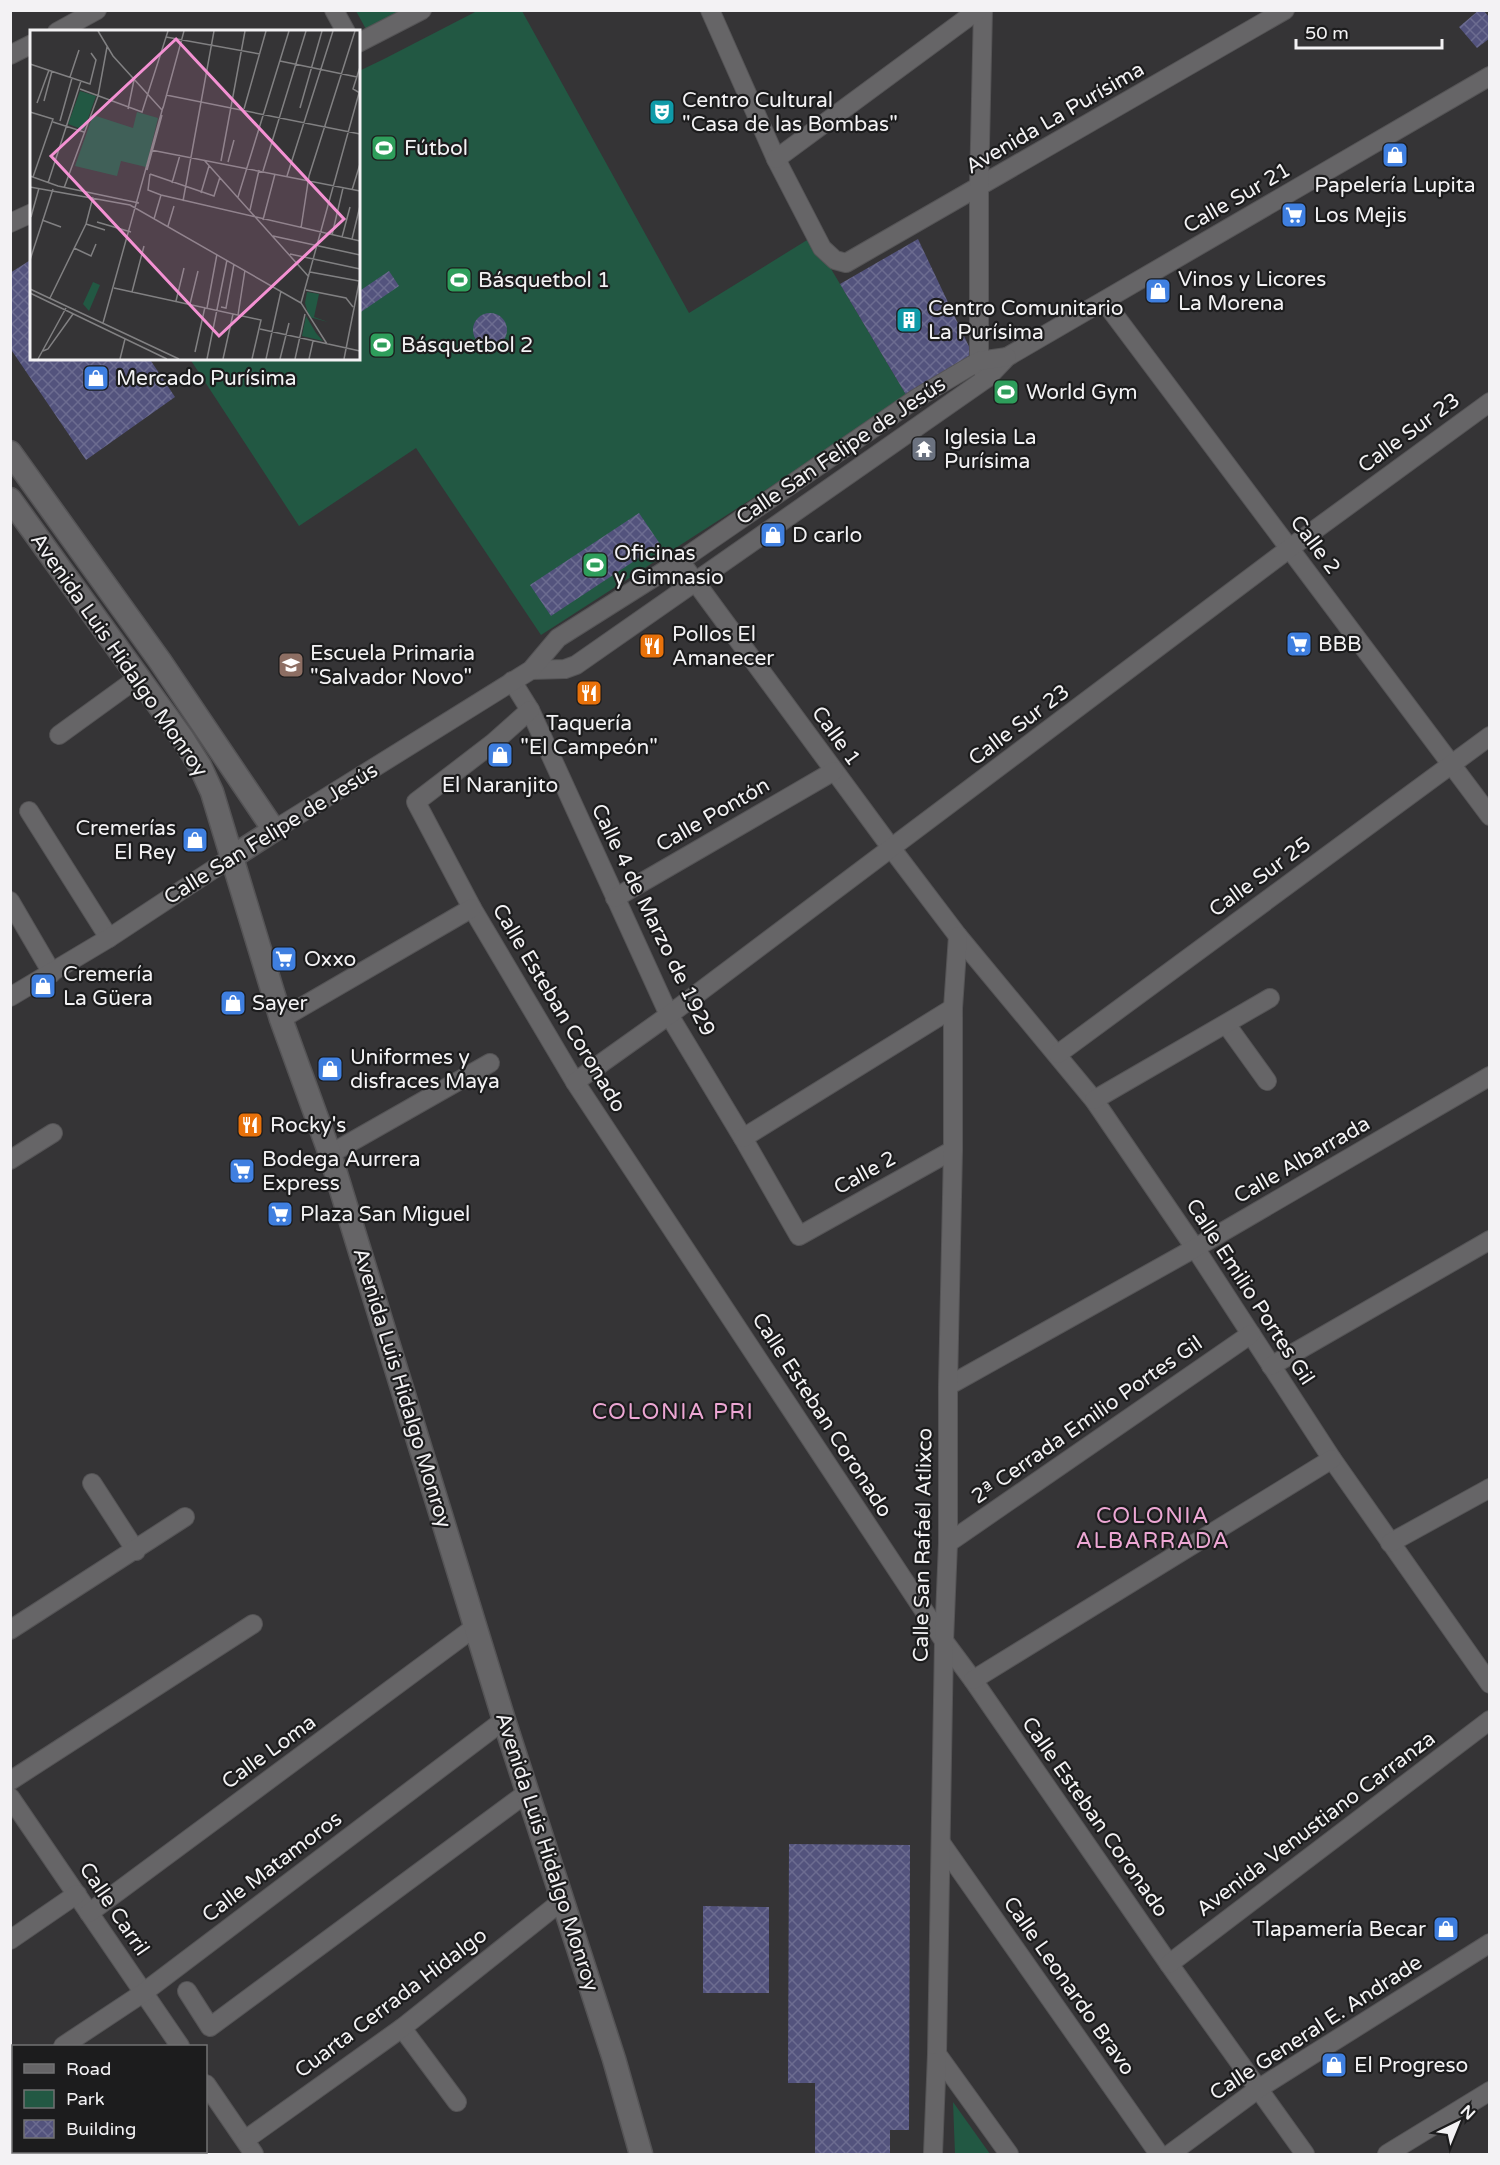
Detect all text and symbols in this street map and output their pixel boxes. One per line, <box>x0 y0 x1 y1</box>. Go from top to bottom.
scale bar <box>1296 12 1442 50</box>
text: 50 m <box>1305 22 1349 44</box>
inset map <box>30 30 360 360</box>
street label: Avenida La Purísima <box>961 57 1149 179</box>
place label: Centro Cultural "Casa de las Bombas" <box>682 88 898 137</box>
theatre icon: Centro Cultural "Casa de las Bombas" <box>647 97 677 127</box>
sports icon: Fútbol <box>369 133 399 163</box>
place label: Fútbol <box>404 136 468 161</box>
shop icon: Papelería Lupita <box>1380 140 1410 170</box>
street label: Calle Sur 21 <box>1179 157 1295 239</box>
place label: Papelería Lupita <box>1314 173 1476 198</box>
supermarket icon: Los Mejis <box>1279 200 1309 230</box>
place label: Los Mejis <box>1314 203 1407 228</box>
sports icon: Básquetbol 1 <box>444 265 474 295</box>
place label: Vinos y Licores La Morena <box>1178 267 1326 316</box>
place label: Básquetbol 1 <box>478 268 610 293</box>
shop icon: Vinos y Licores La Morena <box>1143 276 1173 306</box>
place label: Centro Comunitario La Purísima <box>928 296 1124 345</box>
building icon: Centro Comunitario La Purísima <box>894 305 924 335</box>
sports icon: Básquetbol 2 <box>367 330 397 360</box>
place label: Básquetbol 2 <box>401 333 533 358</box>
shop icon: Mercado Purísima <box>81 363 111 393</box>
place label: Mercado Purísima <box>116 366 297 391</box>
street label: Calle San Felipe de Jesús <box>732 371 950 531</box>
sports icon: World Gym <box>991 377 1021 407</box>
place label: World Gym <box>1026 380 1138 405</box>
street label: Calle Sur 23 <box>1353 388 1465 478</box>
place label: Iglesia La Purísima <box>944 425 1037 474</box>
temple icon: Iglesia La Purísima <box>909 434 939 464</box>
street label: Calle 2 <box>1285 511 1345 579</box>
shop icon: D carlo <box>758 520 788 550</box>
place label: D carlo <box>792 523 862 548</box>
street label: Avenida Luis Hidalgo Monroy <box>25 528 213 782</box>
place label: Oficinas y Gimnasio <box>614 541 724 590</box>
sports icon: Oficinas y Gimnasio <box>580 550 610 580</box>
place label: Pollos El Amanecer <box>672 622 774 671</box>
supermarket icon: BBB <box>1284 629 1314 659</box>
restaurant icon: Pollos El Amanecer <box>637 631 667 661</box>
place label: BBB <box>1318 632 1362 657</box>
place label: Escuela Primaria "Salvador Novo" <box>310 641 475 690</box>
school or university icon: Escuela Primaria "Salvador Novo" <box>276 650 306 680</box>
restaurant icon: Taquería "El Campeón" <box>574 678 604 708</box>
street label: Calle Sur 23 <box>964 679 1074 771</box>
street label: Calle 1 <box>806 701 866 771</box>
place label: Taquería "El Campeón" <box>520 711 658 760</box>
shop icon: El Naranjito <box>485 740 515 770</box>
street label: Calle San Felipe de Jesús <box>160 758 382 910</box>
street label: Calle Pontón <box>652 772 774 858</box>
place label: El Naranjito <box>442 773 558 798</box>
street label: Calle 4 de Marzo de 1929 <box>586 800 720 1040</box>
place label: Cremerías El Rey <box>76 816 176 865</box>
shop icon: Cremerías El Rey <box>180 825 210 855</box>
street label: Calle Sur 25 <box>1204 832 1316 922</box>
street label: Calle Esteban Coronado <box>487 899 631 1117</box>
supermarket icon: Oxxo <box>269 944 299 974</box>
place label: Oxxo <box>304 947 356 972</box>
place label: Cremería La Güera <box>63 962 153 1011</box>
shop icon: Cremería La Güera <box>28 971 58 1001</box>
shop icon: Sayer <box>218 988 248 1018</box>
place label: Sayer <box>252 991 308 1016</box>
place label: Uniformes y disfraces Maya <box>350 1045 500 1094</box>
shop icon: Uniformes y disfraces Maya <box>315 1054 345 1084</box>
restaurant icon: Rocky's <box>235 1110 265 1140</box>
street label: Calle Albarrada <box>1230 1111 1374 1209</box>
place label: Rocky's <box>270 1113 346 1138</box>
street label: Calle 2 <box>829 1146 901 1200</box>
place label: Bodega Aurrera Express <box>262 1147 421 1196</box>
supermarket icon: Bodega Aurrera Express <box>227 1156 257 1186</box>
street label: Calle Emilio Portes Gil <box>1180 1194 1320 1390</box>
supermarket icon: Plaza San Miguel <box>265 1199 295 1229</box>
place label: Plaza San Miguel <box>300 1202 470 1227</box>
street label: Avenida Luis Hidalgo Monroy <box>347 1245 457 1531</box>
street label: Calle Esteban Coronado <box>747 1308 897 1522</box>
street label: 2ª Cerrada Emilio Portes Gil <box>967 1331 1207 1509</box>
district label: COLONIA PRI <box>592 1399 754 1425</box>
street label: Calle San Rafaél Atlixco <box>908 1428 938 1662</box>
district label: COLONIA ALBARRADA <box>1076 1503 1230 1554</box>
street label: Avenida Luis Hidalgo Monroy <box>490 1709 604 1995</box>
street label: Calle Loma <box>217 1710 321 1794</box>
street label: Calle Esteban Coronado <box>1016 1712 1174 1922</box>
street label: Avenida Venustiano Carranza <box>1192 1726 1440 1922</box>
street label: Calle Matamoros <box>197 1806 347 1928</box>
street label: Calle Carril <box>74 1858 154 1960</box>
street label: Calle Leonardo Bravo <box>998 1892 1140 2080</box>
shop icon: Tlapamería Becar <box>1431 1914 1461 1944</box>
place label: Tlapamería Becar <box>1252 1917 1426 1942</box>
street label: Cuarta Cerrada Hidalgo <box>290 1923 492 2083</box>
street label: Calle General E. Andrade <box>1205 1950 1427 2106</box>
legend <box>12 2045 207 2153</box>
shop icon: El Progreso <box>1319 2050 1349 2080</box>
place label: El Progreso <box>1354 2053 1468 2078</box>
text: Road <box>66 2058 111 2080</box>
text: Park <box>66 2088 105 2110</box>
north arrow <box>1428 2093 1488 2153</box>
text: N <box>1456 2101 1479 2124</box>
text: Building <box>66 2118 136 2140</box>

